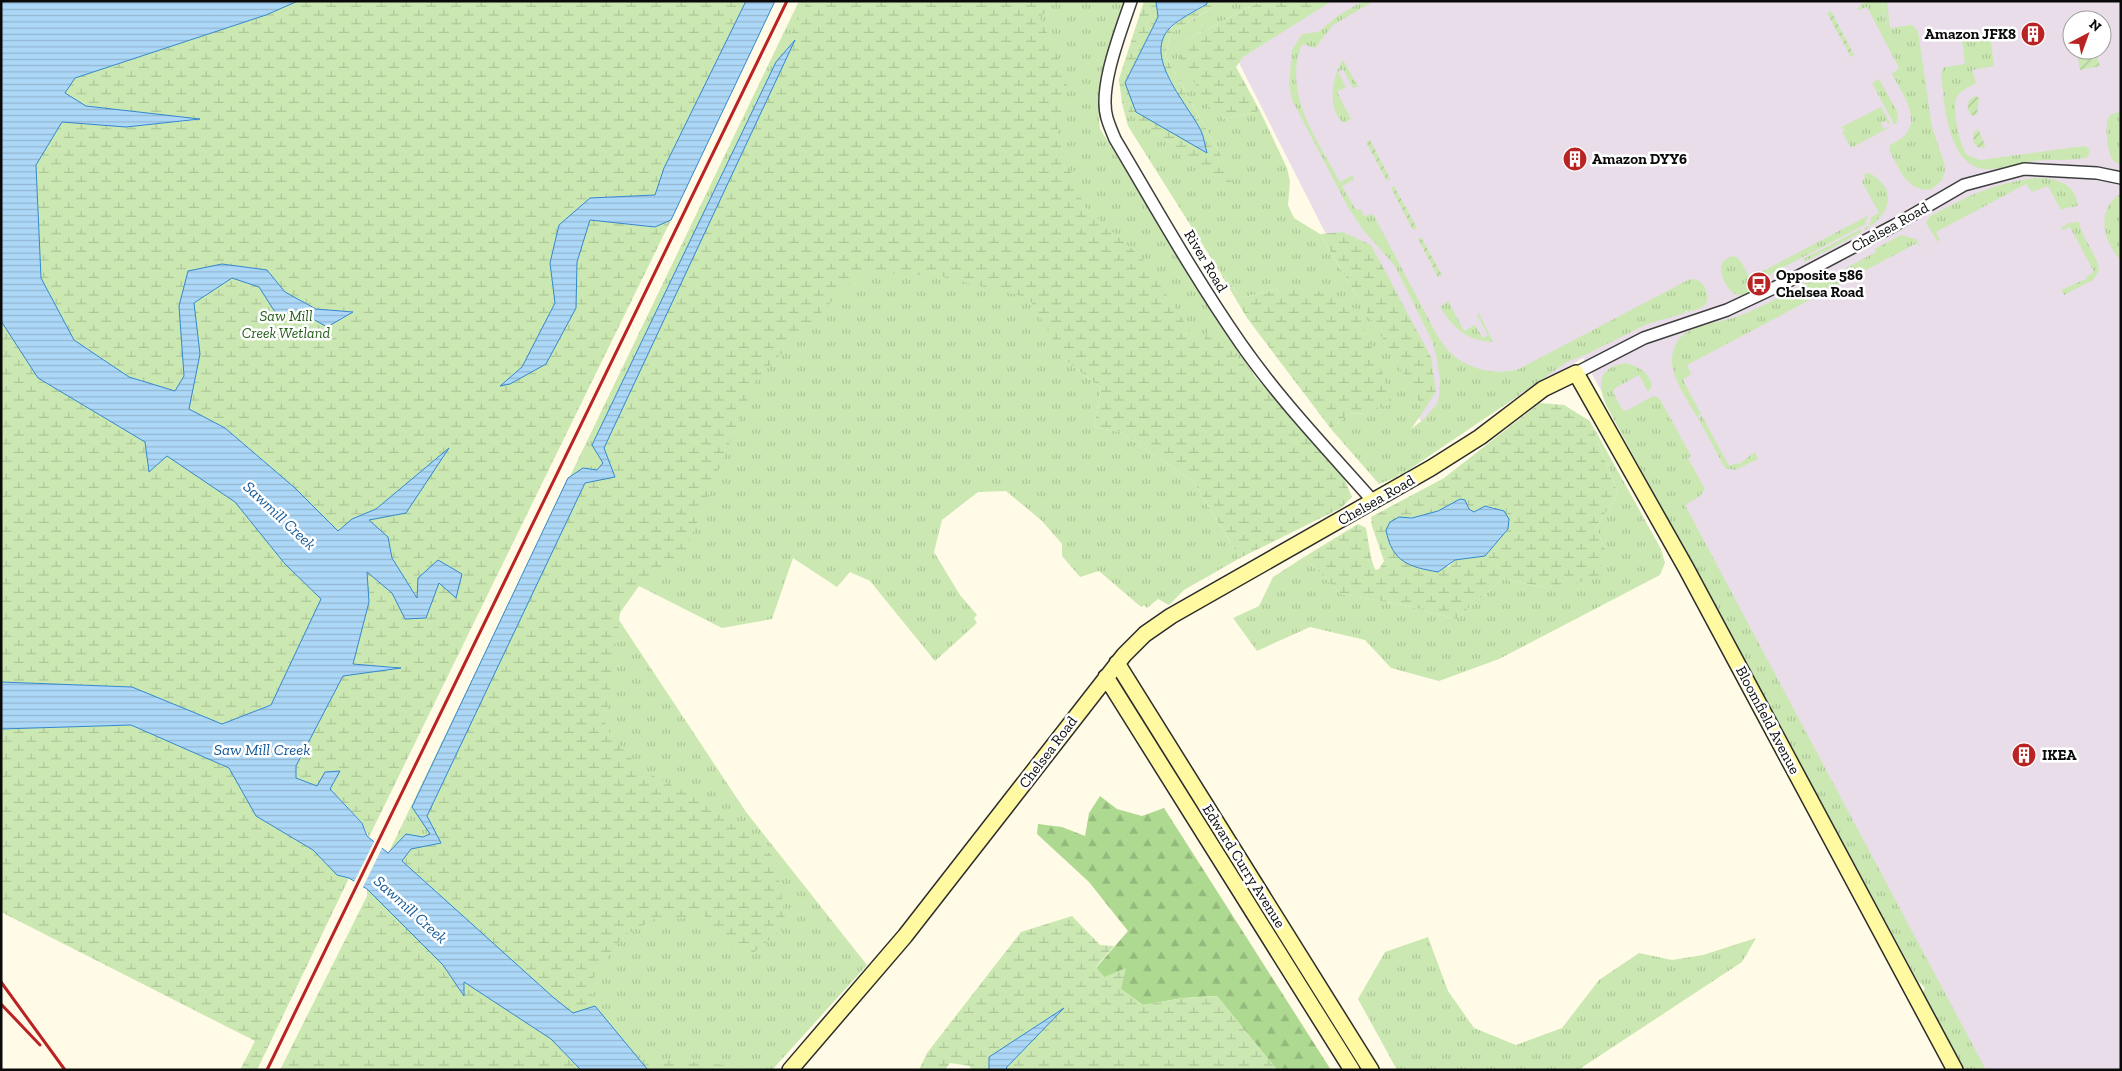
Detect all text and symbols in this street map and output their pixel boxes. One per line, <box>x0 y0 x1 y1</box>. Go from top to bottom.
north arrow <box>2062 10 2112 60</box>
text: N <box>2086 16 2105 36</box>
building icon: Amazon JFK8 <box>2020 21 2046 47</box>
place label: Amazon JFK8 <box>1925 25 2016 43</box>
building icon: Amazon DYY6 <box>1562 146 1588 172</box>
place label: Amazon DYY6 <box>1592 150 1687 168</box>
street label: Chelsea Road <box>1848 198 1932 256</box>
street label: River Road <box>1180 227 1232 296</box>
place label: Opposite 586 Chelsea Road <box>1776 266 1864 301</box>
bus stop icon: Opposite 586 Chelsea Road <box>1746 271 1772 297</box>
park label: Saw Mill Creek Wetland <box>242 307 330 342</box>
street label: Chelsea Road <box>1334 470 1418 529</box>
water label: Sawmill Creek <box>239 477 320 554</box>
street label: Bloomfield Avenue <box>1732 663 1804 777</box>
street label: Chelsea Road <box>1015 712 1081 792</box>
water label: Saw Mill Creek <box>214 740 310 759</box>
building icon: IKEA <box>2011 742 2037 768</box>
place label: IKEA <box>2042 746 2077 764</box>
street label: Edward Curry Avenue <box>1199 801 1289 931</box>
water label: Sawmill Creek <box>370 871 451 947</box>

